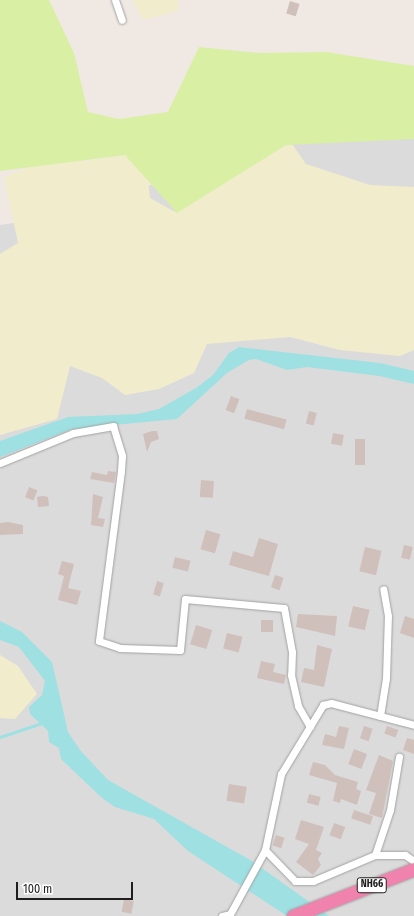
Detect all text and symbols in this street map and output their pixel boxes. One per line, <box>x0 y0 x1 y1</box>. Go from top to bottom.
scale bar <box>18 874 135 900</box>
road number: NH66 <box>356 877 388 893</box>
text: 100 m <box>23 882 52 896</box>

